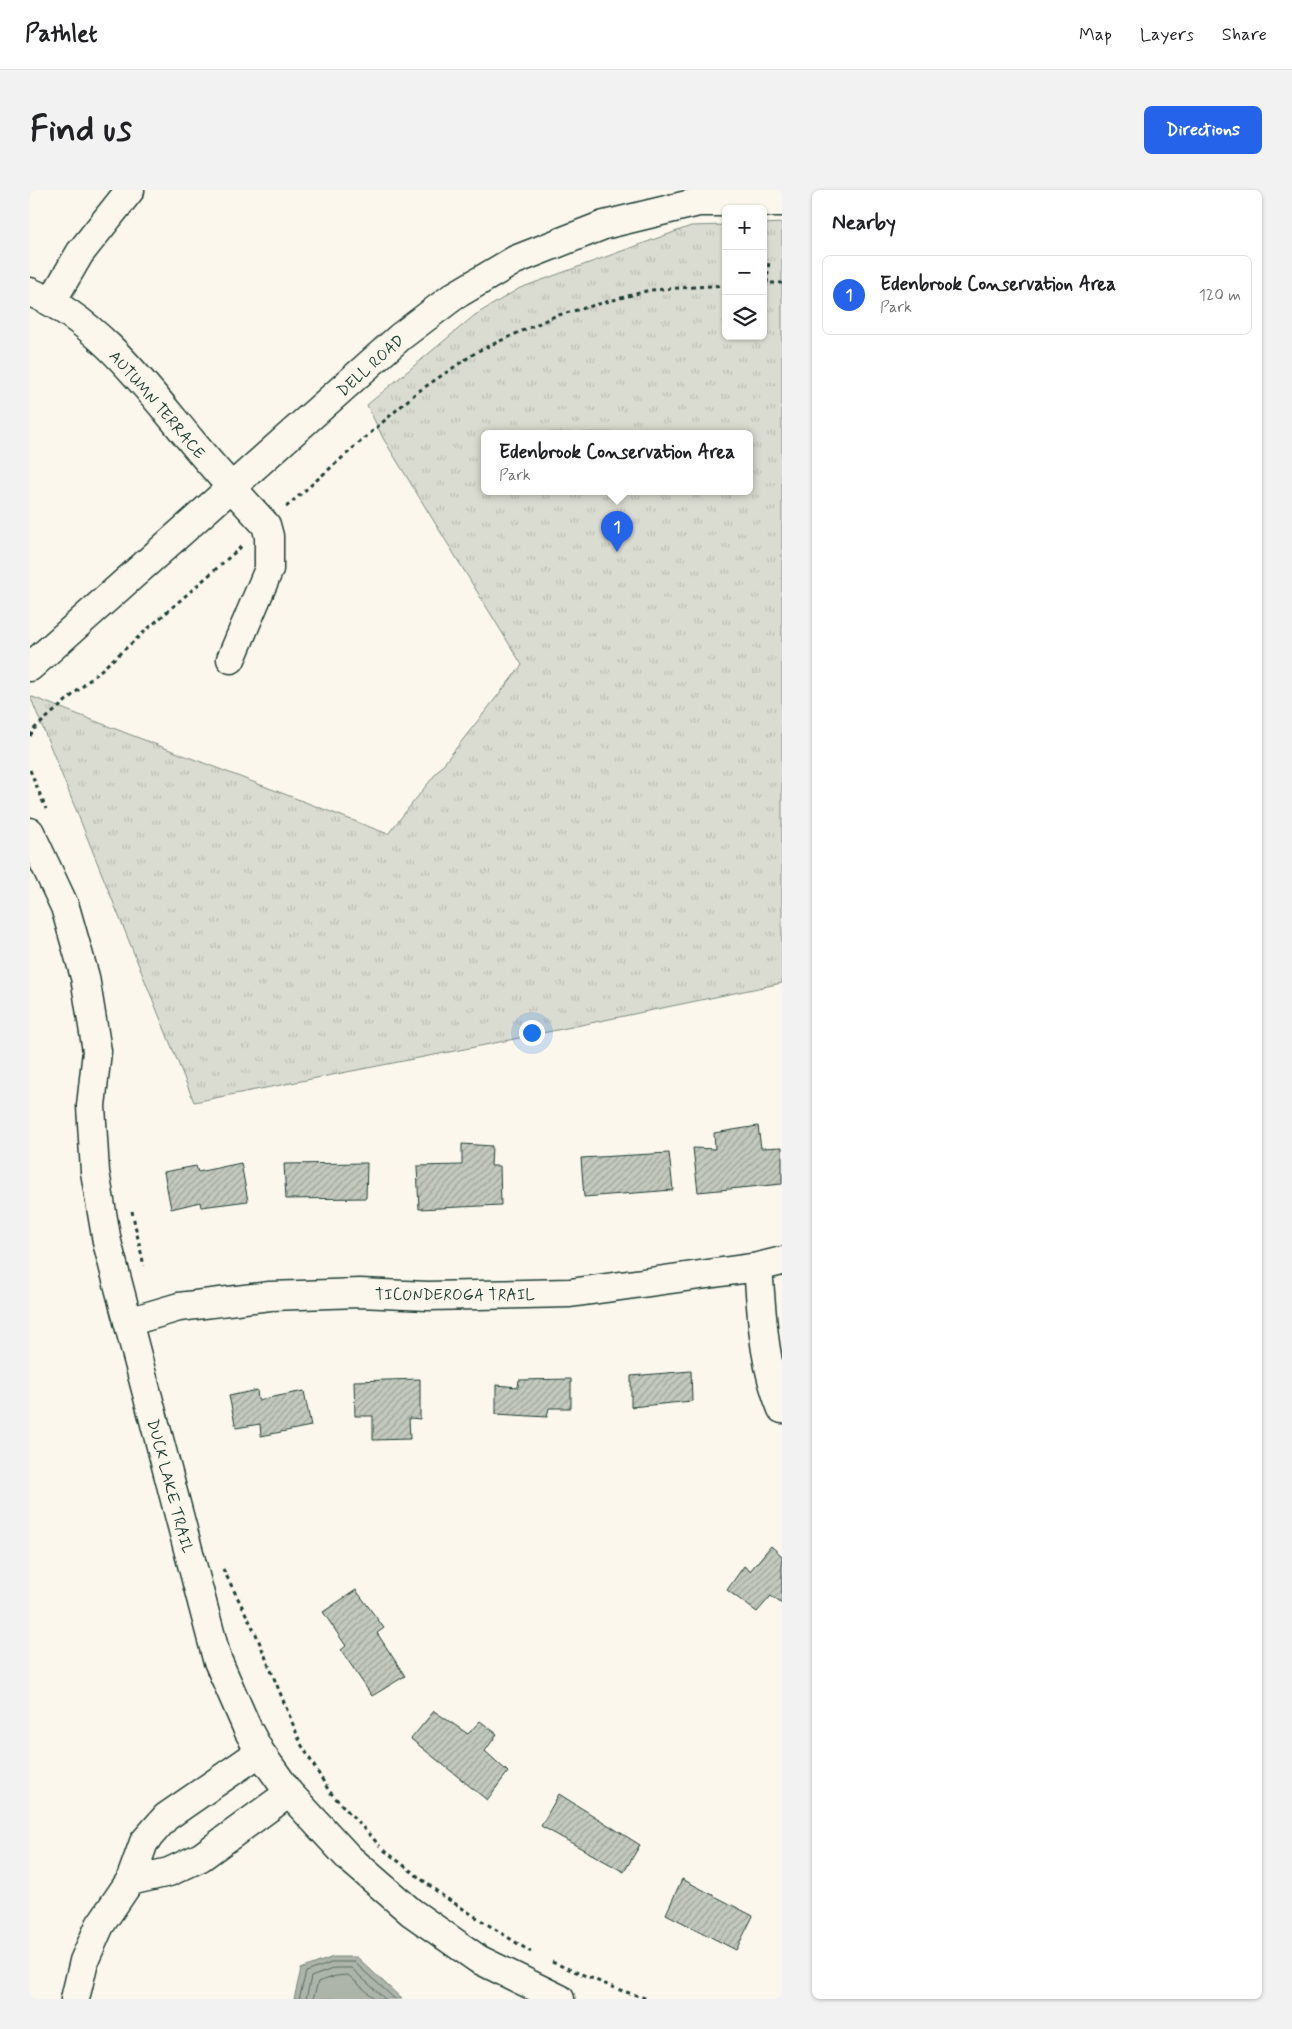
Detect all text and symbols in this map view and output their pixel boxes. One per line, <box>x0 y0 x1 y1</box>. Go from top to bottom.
text: Pathlet <box>25 19 97 50</box>
text: Map <box>1079 23 1112 47</box>
text: Layers <box>1140 23 1194 47</box>
text: Share <box>1222 23 1267 47</box>
button: Directions <box>1144 106 1262 154</box>
text: Find us <box>30 107 132 153</box>
map controls <box>722 205 767 340</box>
button: + <box>722 205 767 250</box>
text: Nearby <box>832 209 896 237</box>
button: − <box>722 250 767 295</box>
text: Edenbrook Conservation Area <box>880 272 1116 297</box>
text: 1 <box>845 285 853 306</box>
text: 120 m <box>1199 285 1241 306</box>
button: layers <box>722 295 767 340</box>
text: Park <box>880 297 912 318</box>
street label: DELL ROAD <box>333 330 409 402</box>
street label: AUTUMN TERRACE <box>104 346 210 464</box>
popup <box>481 430 753 495</box>
text: Edenbrook Conservation Area <box>499 440 735 465</box>
text: Park <box>499 465 531 486</box>
pin: 1 <box>601 511 633 552</box>
your location <box>519 1020 545 1046</box>
street label: TICONDEROGA TRAIL <box>375 1285 535 1306</box>
street label: DUCK LAKE TRAIL <box>142 1417 198 1556</box>

